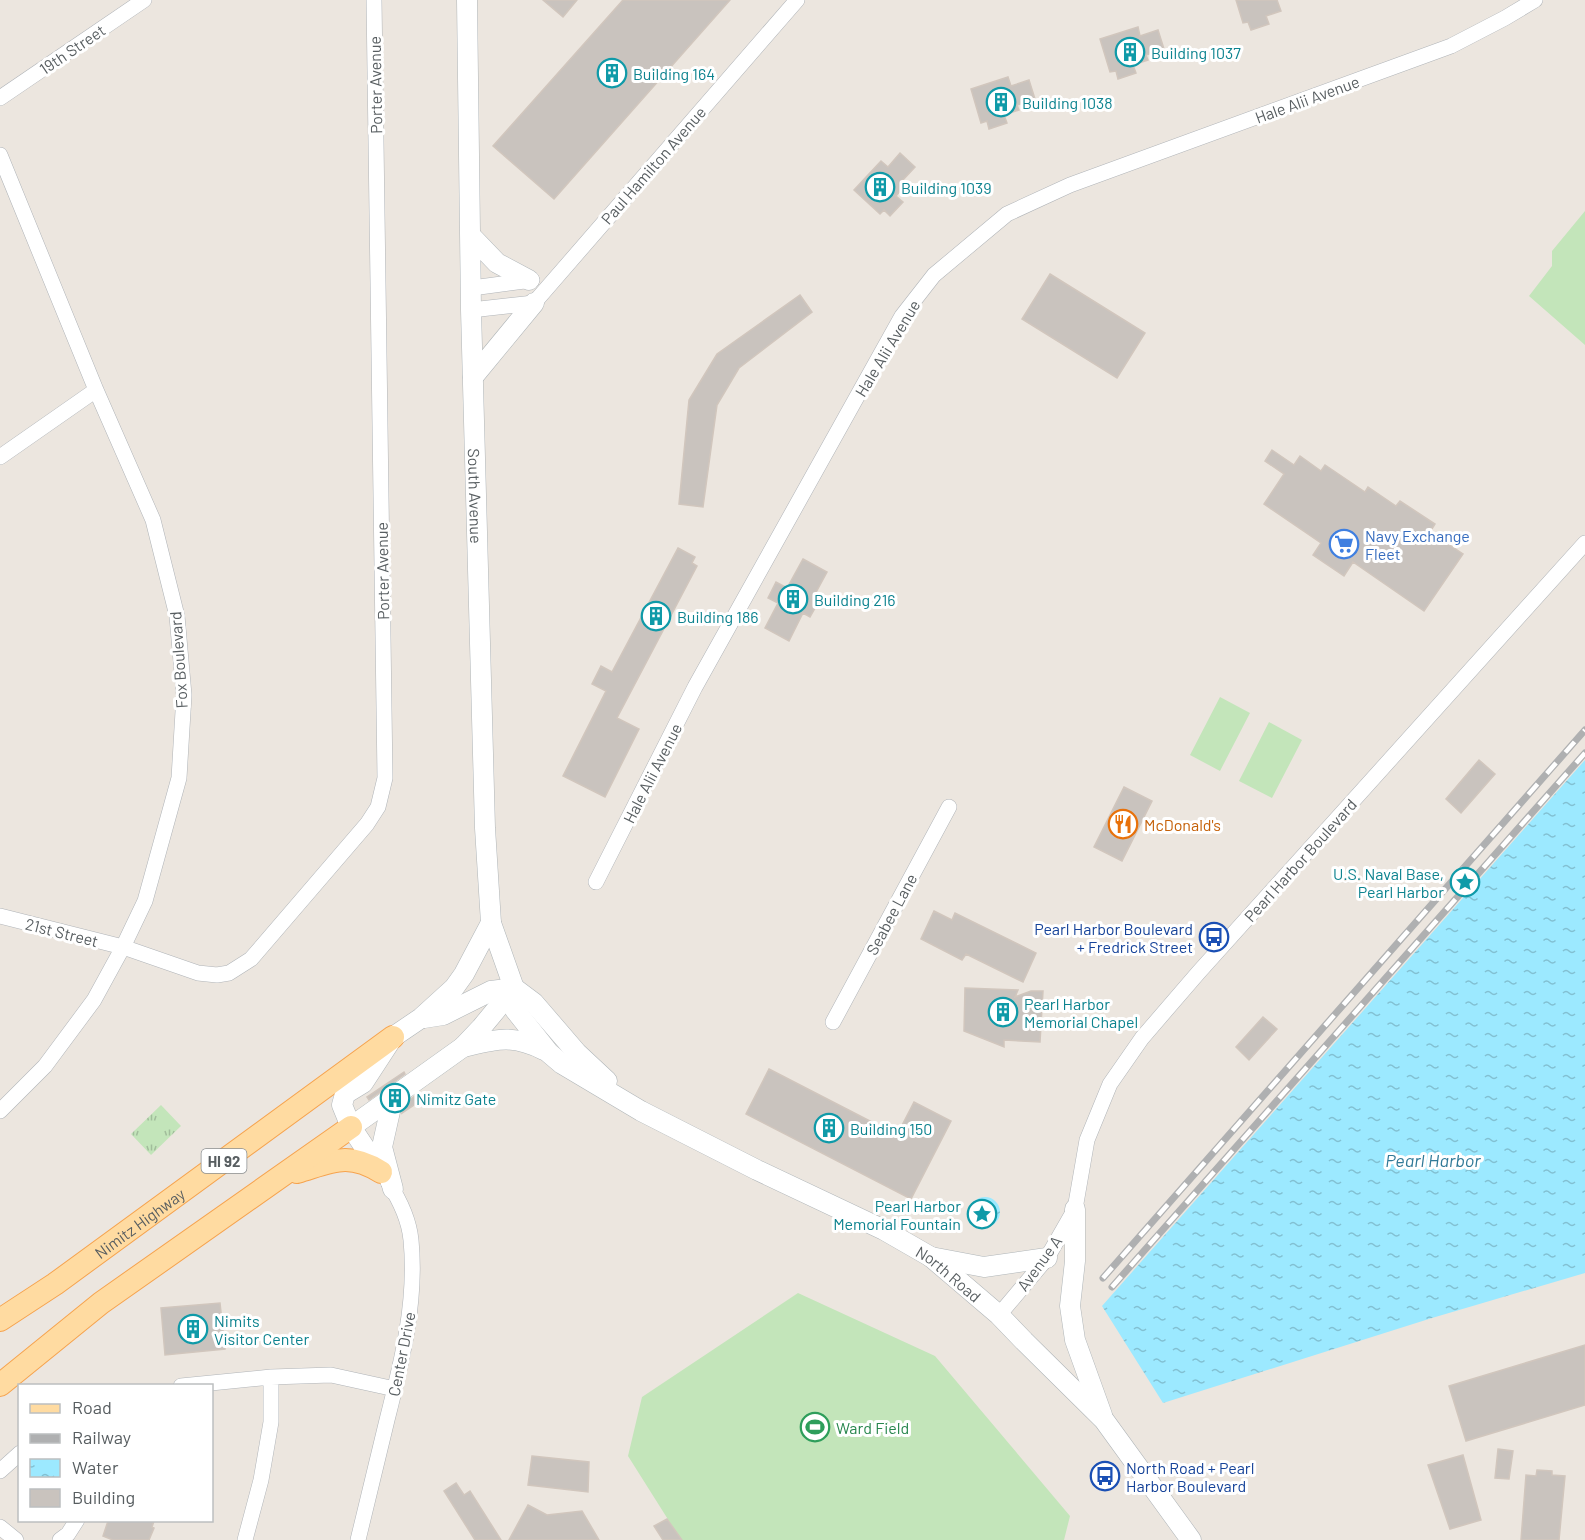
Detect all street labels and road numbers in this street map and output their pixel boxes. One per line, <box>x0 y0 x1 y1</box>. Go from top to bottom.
street label: 19th Street <box>35 20 109 78</box>
street label: Porter Avenue <box>365 36 385 134</box>
street label: Hale Alii Avenue <box>1252 71 1362 127</box>
street label: Paul Hamilton Avenue <box>597 102 709 228</box>
street label: Hale Alii Avenue <box>851 296 923 400</box>
street label: South Avenue <box>465 448 487 544</box>
street label: Porter Avenue <box>372 522 392 620</box>
street label: Fox Boulevard <box>165 611 191 709</box>
street label: Hale Alii Avenue <box>619 720 685 826</box>
street label: Pearl Harbor Boulevard <box>1240 795 1360 925</box>
street label: Seabee Lane <box>862 870 920 958</box>
street label: 21st Street <box>24 914 100 950</box>
road number: HI 92 <box>202 1149 246 1173</box>
street label: Nimitz Highway <box>90 1183 188 1262</box>
street label: Avenue A <box>1013 1231 1066 1294</box>
street label: North Road <box>913 1241 985 1305</box>
street label: Center Drive <box>384 1310 418 1398</box>

